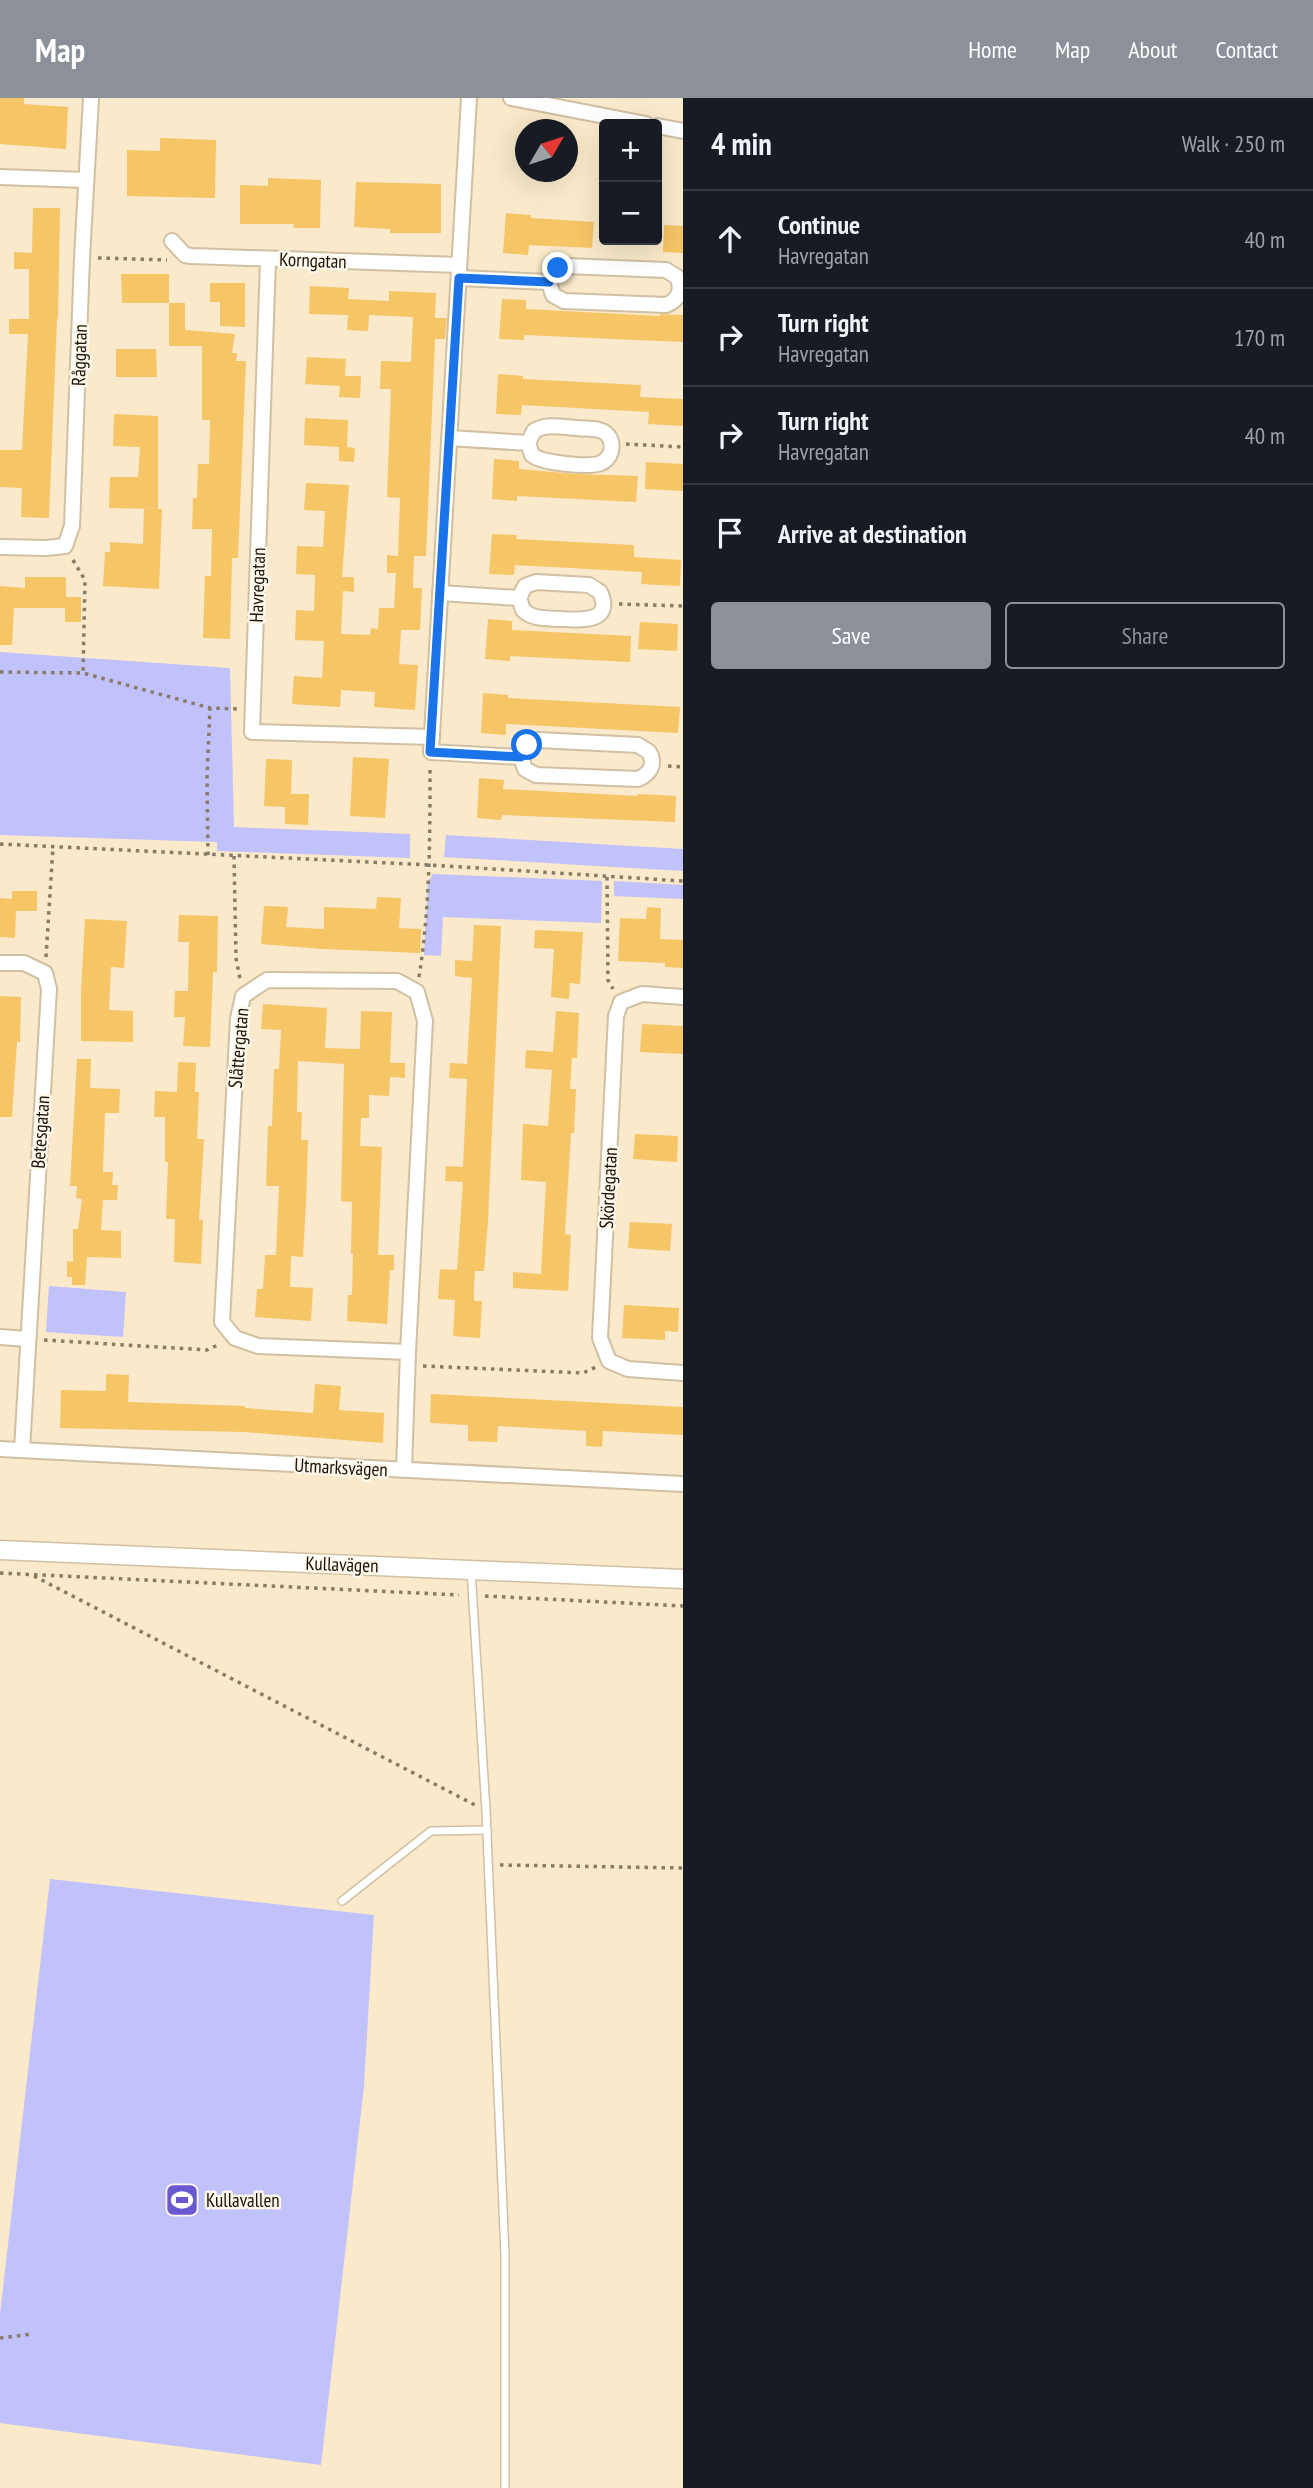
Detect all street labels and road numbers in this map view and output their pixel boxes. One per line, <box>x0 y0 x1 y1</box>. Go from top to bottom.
street label: Korngatan <box>279 247 347 273</box>
street label: Råggatan <box>66 324 92 386</box>
street label: Havregatan <box>244 547 270 623</box>
street label: Slåttergatan <box>223 1007 253 1089</box>
street label: Betesgatan <box>25 1095 55 1169</box>
street label: Skördegatan <box>594 1147 622 1229</box>
street label: Utmarksvägen <box>294 1453 388 1481</box>
street label: Kullavägen <box>305 1551 379 1577</box>

